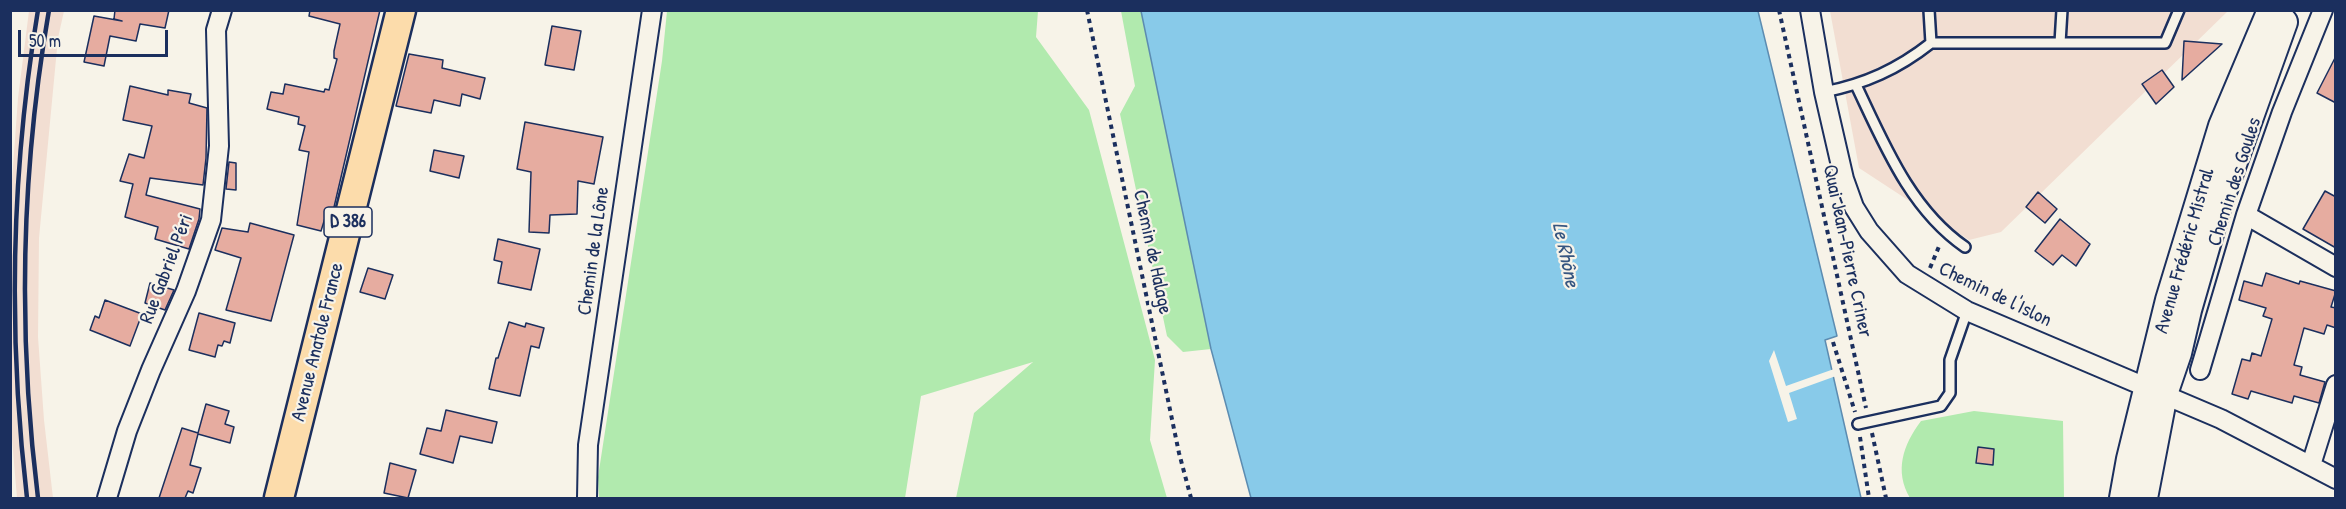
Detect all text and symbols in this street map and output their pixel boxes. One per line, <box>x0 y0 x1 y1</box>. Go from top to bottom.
scale bar <box>21 18 171 56</box>
text: 50 m <box>29 28 61 53</box>
street label: Chemin des Goules <box>2203 115 2267 249</box>
street label: Quai Jean-Pierre Criner <box>1817 162 1877 340</box>
street label: Avenue Frédéric Mistral <box>2150 166 2220 336</box>
street label: Chemin de la Lône <box>573 185 615 317</box>
street label: Chemin de Halage <box>1127 188 1177 316</box>
road number: D 386 <box>324 207 372 237</box>
street label: Rue Gabriel Péri <box>135 211 199 327</box>
water label: Le Rhône <box>1546 220 1584 290</box>
street label: Chemin de l'Islon <box>1935 257 2055 333</box>
street label: Avenue Anatole France <box>287 260 349 424</box>

